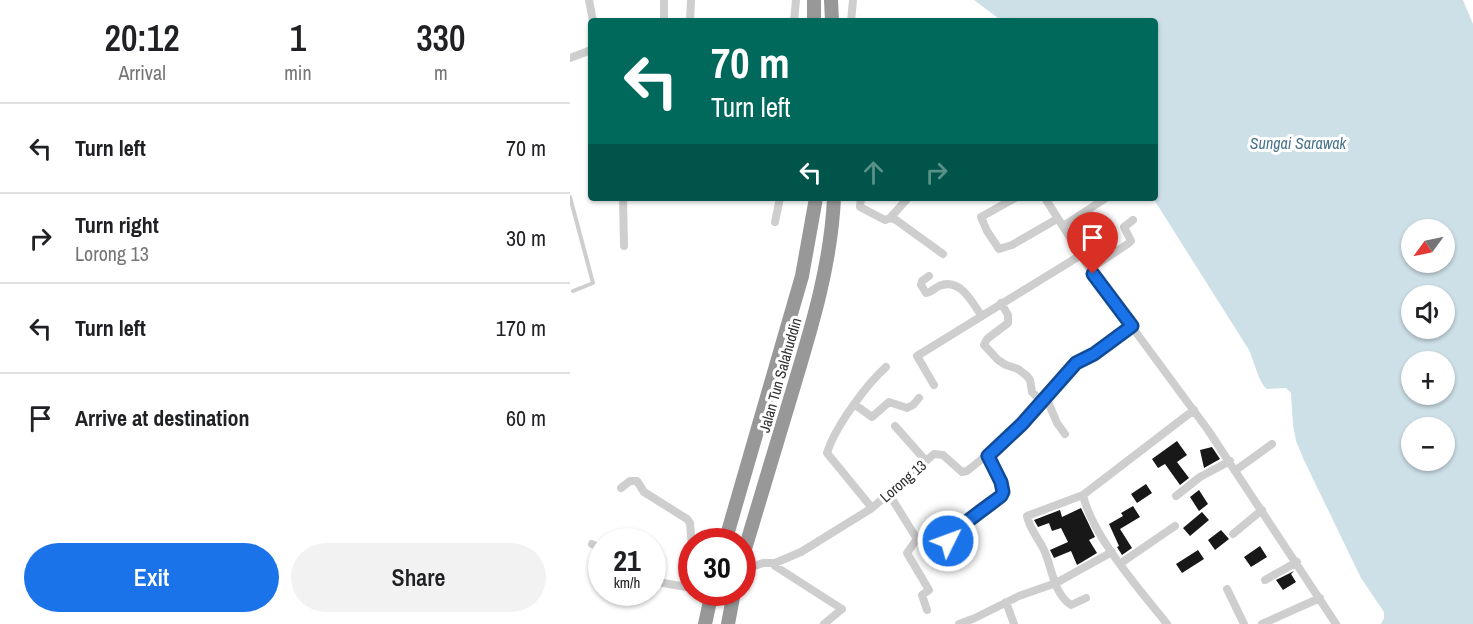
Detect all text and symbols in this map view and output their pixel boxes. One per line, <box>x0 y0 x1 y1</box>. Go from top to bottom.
text: 20:12 <box>105 14 180 62</box>
text: 1 <box>290 14 306 62</box>
text: 330 <box>416 14 465 62</box>
text: 70 m <box>711 35 790 91</box>
icon: left <box>612 42 690 120</box>
text: Arrival <box>118 59 166 86</box>
text: min <box>284 59 312 86</box>
text: m <box>434 59 448 86</box>
text: Turn left <box>711 89 790 125</box>
icon: left <box>24 132 57 165</box>
water label: Sungai Sarawak <box>1250 132 1347 154</box>
text: Turn left <box>75 133 146 163</box>
text: 70 m <box>506 133 546 163</box>
icon: left <box>794 156 827 189</box>
icon: ahead <box>857 156 890 189</box>
icon: right <box>920 156 953 189</box>
text: Turn right <box>75 210 159 240</box>
pin <box>1067 212 1118 274</box>
north arrow <box>1401 219 1455 273</box>
map controls <box>1401 219 1455 471</box>
icon: arrive <box>1076 221 1109 254</box>
icon: right <box>24 222 57 255</box>
text: 30 m <box>506 223 546 253</box>
text: Lorong 13 <box>75 240 149 267</box>
button: sound <box>1401 285 1455 339</box>
icon: left <box>24 312 57 345</box>
text: Turn left <box>75 313 146 343</box>
text: 170 m <box>496 313 546 343</box>
street label: Jalan Tun Salahuddin <box>754 315 806 435</box>
button: + <box>1401 351 1455 405</box>
icon: arrive <box>24 402 57 435</box>
text: Arrive at destination <box>75 403 249 433</box>
text: 60 m <box>506 403 546 433</box>
button: − <box>1401 417 1455 471</box>
street label: Lorong 13 <box>875 455 931 507</box>
position arrow <box>916 509 980 573</box>
speed limit sign: 30 <box>678 528 756 606</box>
text: 21 <box>613 540 641 580</box>
button: Exit <box>24 543 279 612</box>
button: Share <box>291 543 546 612</box>
text: km/h <box>614 572 640 593</box>

